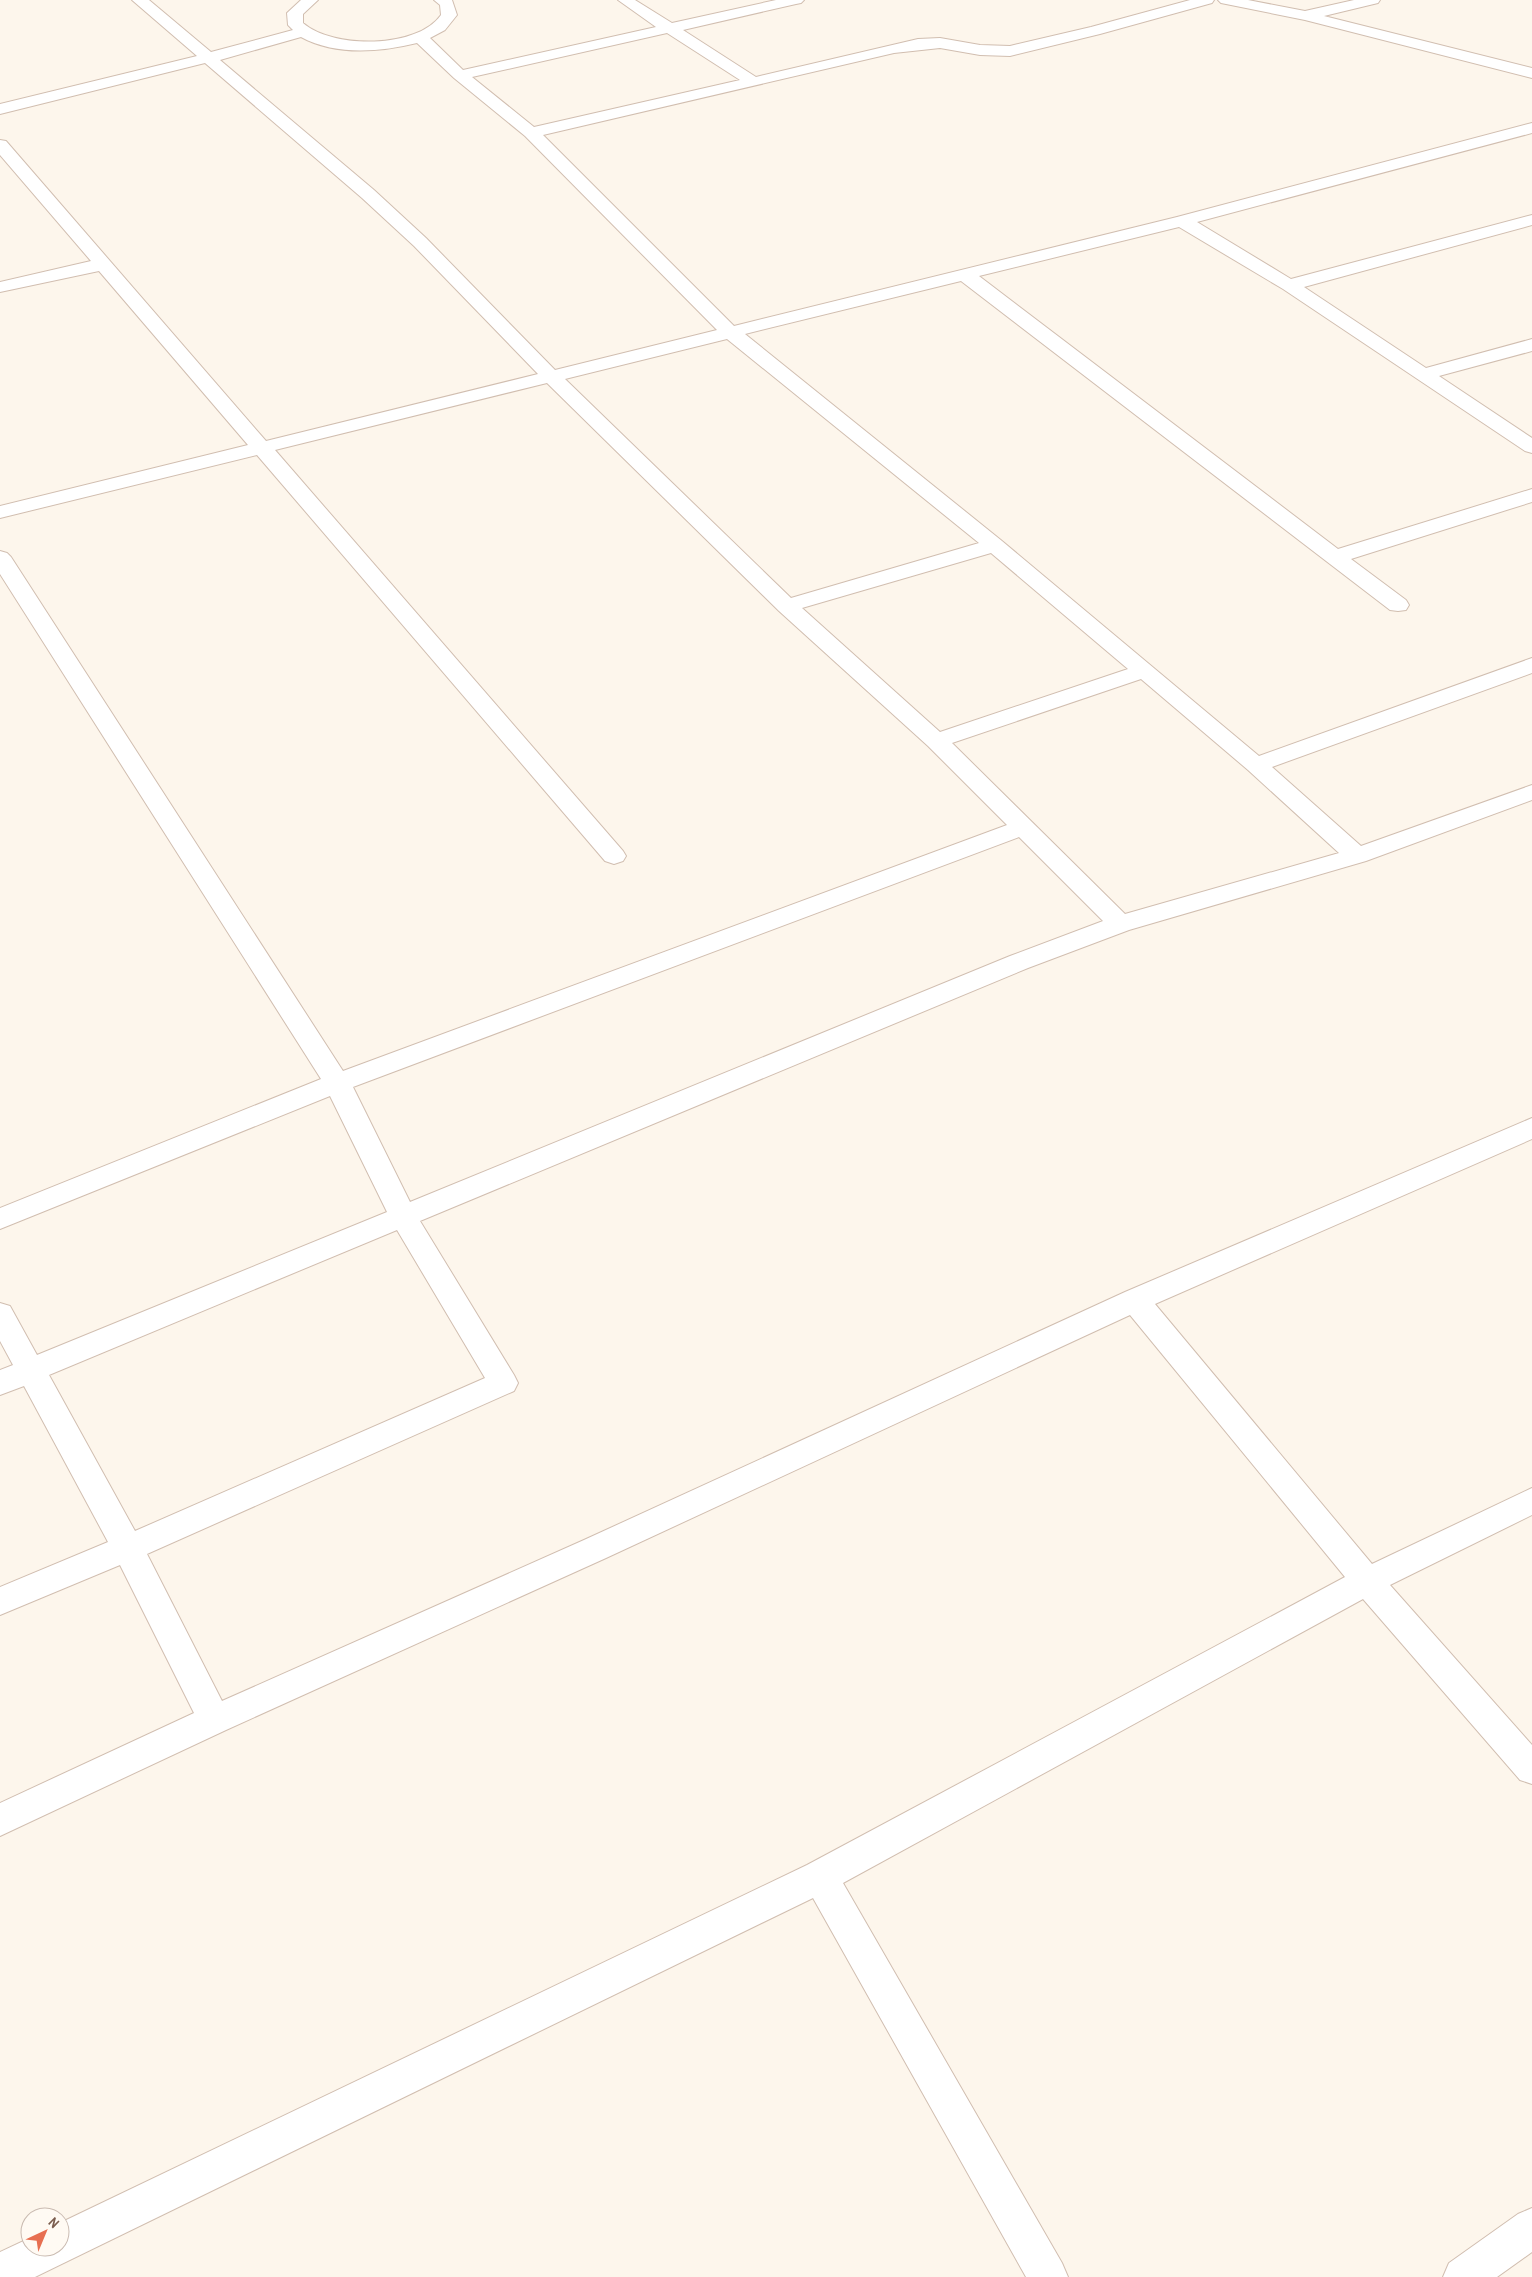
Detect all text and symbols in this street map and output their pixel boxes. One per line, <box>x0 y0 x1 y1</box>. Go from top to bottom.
north arrow <box>20 2207 70 2257</box>
text: N <box>45 2213 63 2232</box>

